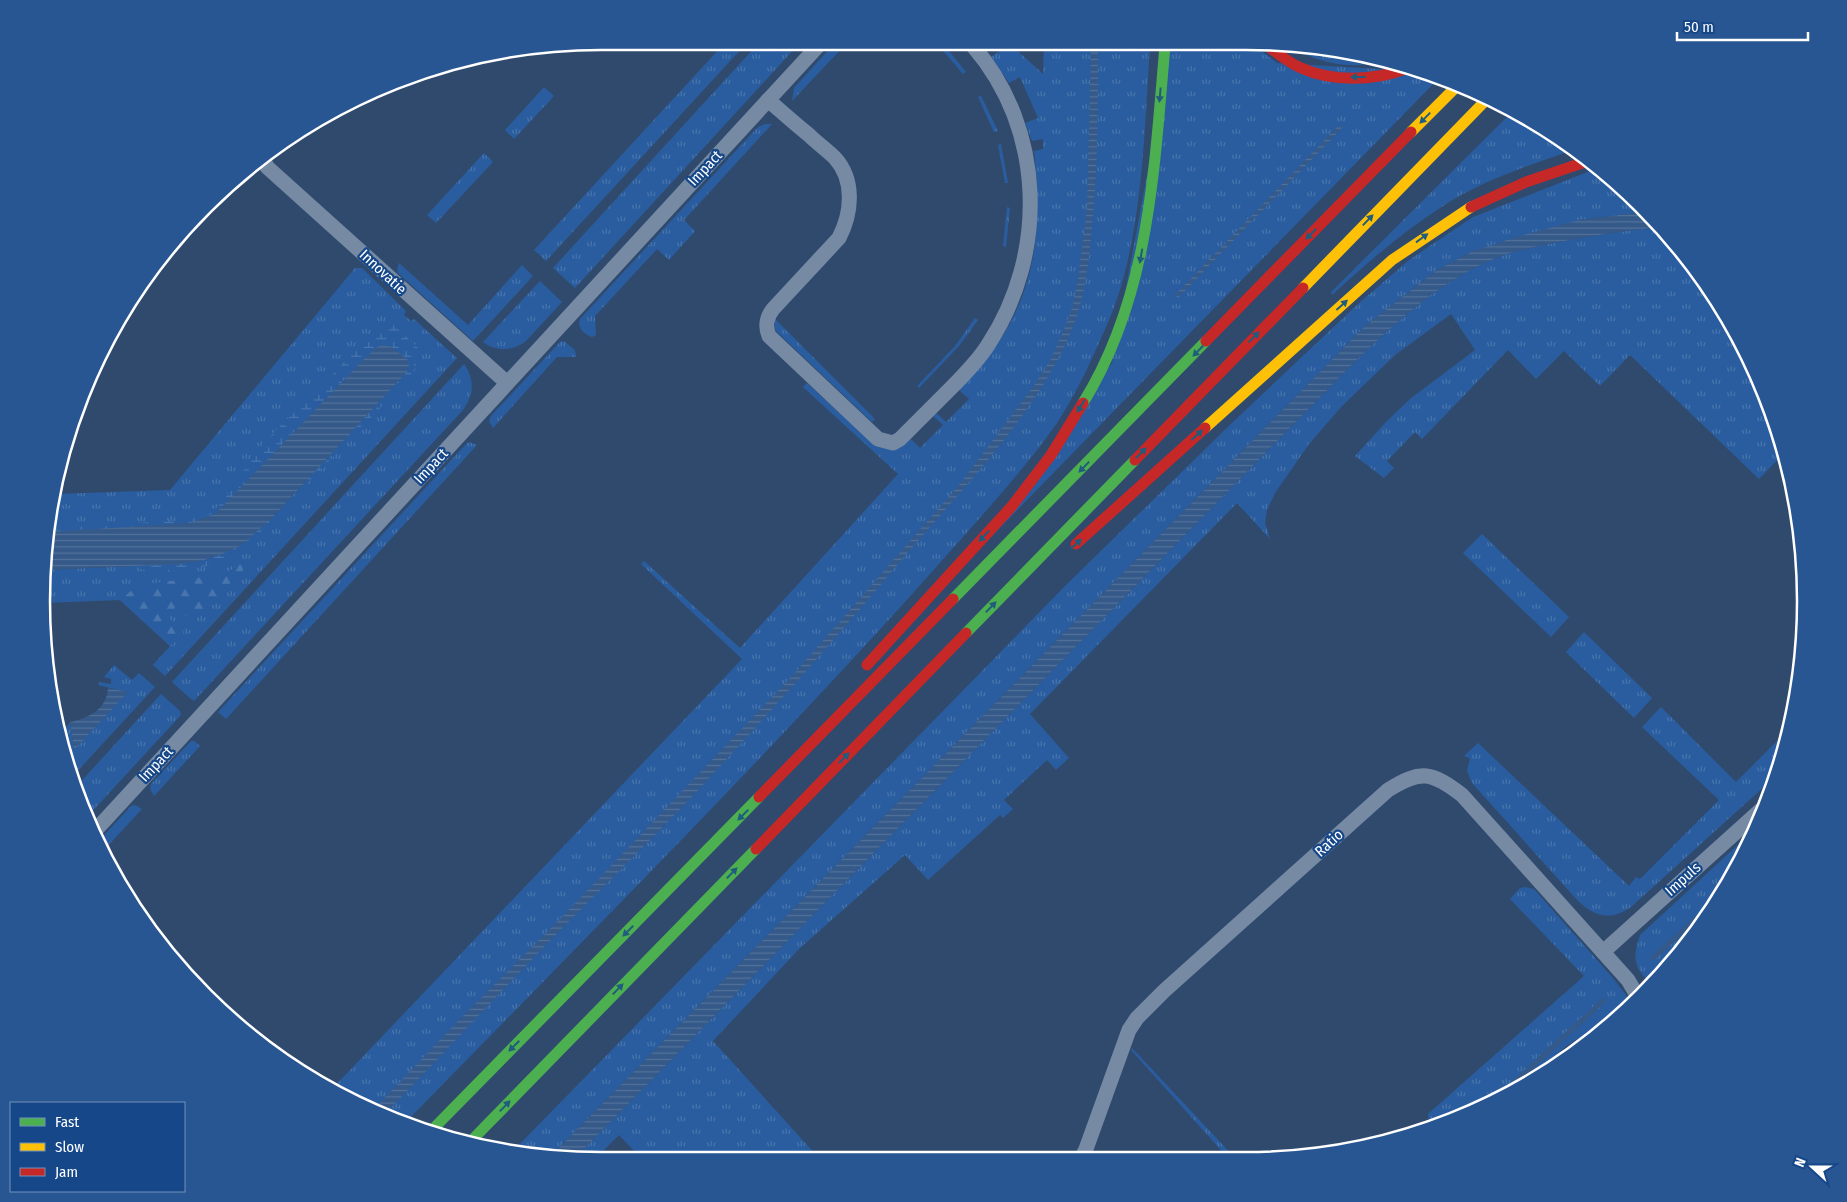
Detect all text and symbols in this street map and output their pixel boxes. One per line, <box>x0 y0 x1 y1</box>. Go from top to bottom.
scale bar <box>1677 10 1808 42</box>
text: 50 m <box>1684 18 1714 36</box>
one-way arrow <box>1349 73 1365 81</box>
one-way arrow <box>1156 87 1164 103</box>
one-way arrow <box>1419 112 1431 124</box>
street label: Impact <box>684 146 726 189</box>
one-way arrow <box>1362 215 1374 227</box>
one-way arrow <box>1305 228 1317 240</box>
one-way arrow <box>1416 233 1429 243</box>
street label: Innovatie <box>356 246 410 298</box>
one-way arrow <box>1136 248 1144 264</box>
one-way arrow <box>1335 299 1347 311</box>
one-way arrow <box>1248 331 1260 343</box>
one-way arrow <box>1192 344 1204 356</box>
one-way arrow <box>1076 399 1086 412</box>
one-way arrow <box>1190 430 1203 441</box>
street label: Impact <box>410 444 452 487</box>
one-way arrow <box>1135 447 1147 459</box>
one-way arrow <box>1078 461 1090 473</box>
one-way arrow <box>978 529 990 541</box>
one-way arrow <box>1069 538 1081 550</box>
one-way arrow <box>985 601 997 613</box>
street label: Impact <box>135 742 177 785</box>
one-way arrow <box>838 752 850 764</box>
one-way arrow <box>737 809 749 821</box>
street label: Ratio <box>1311 826 1347 860</box>
street label: Impuls <box>1661 858 1705 900</box>
one-way arrow <box>726 867 738 879</box>
one-way arrow <box>623 924 635 936</box>
one-way arrow <box>612 984 624 996</box>
one-way arrow <box>508 1040 520 1052</box>
one-way arrow <box>499 1100 511 1112</box>
legend <box>10 1102 185 1192</box>
text: Fast <box>55 1113 79 1131</box>
text: Slow <box>55 1138 84 1156</box>
north arrow <box>1787 1142 1837 1192</box>
text: N <box>1791 1156 1810 1169</box>
text: Jam <box>55 1163 78 1181</box>

